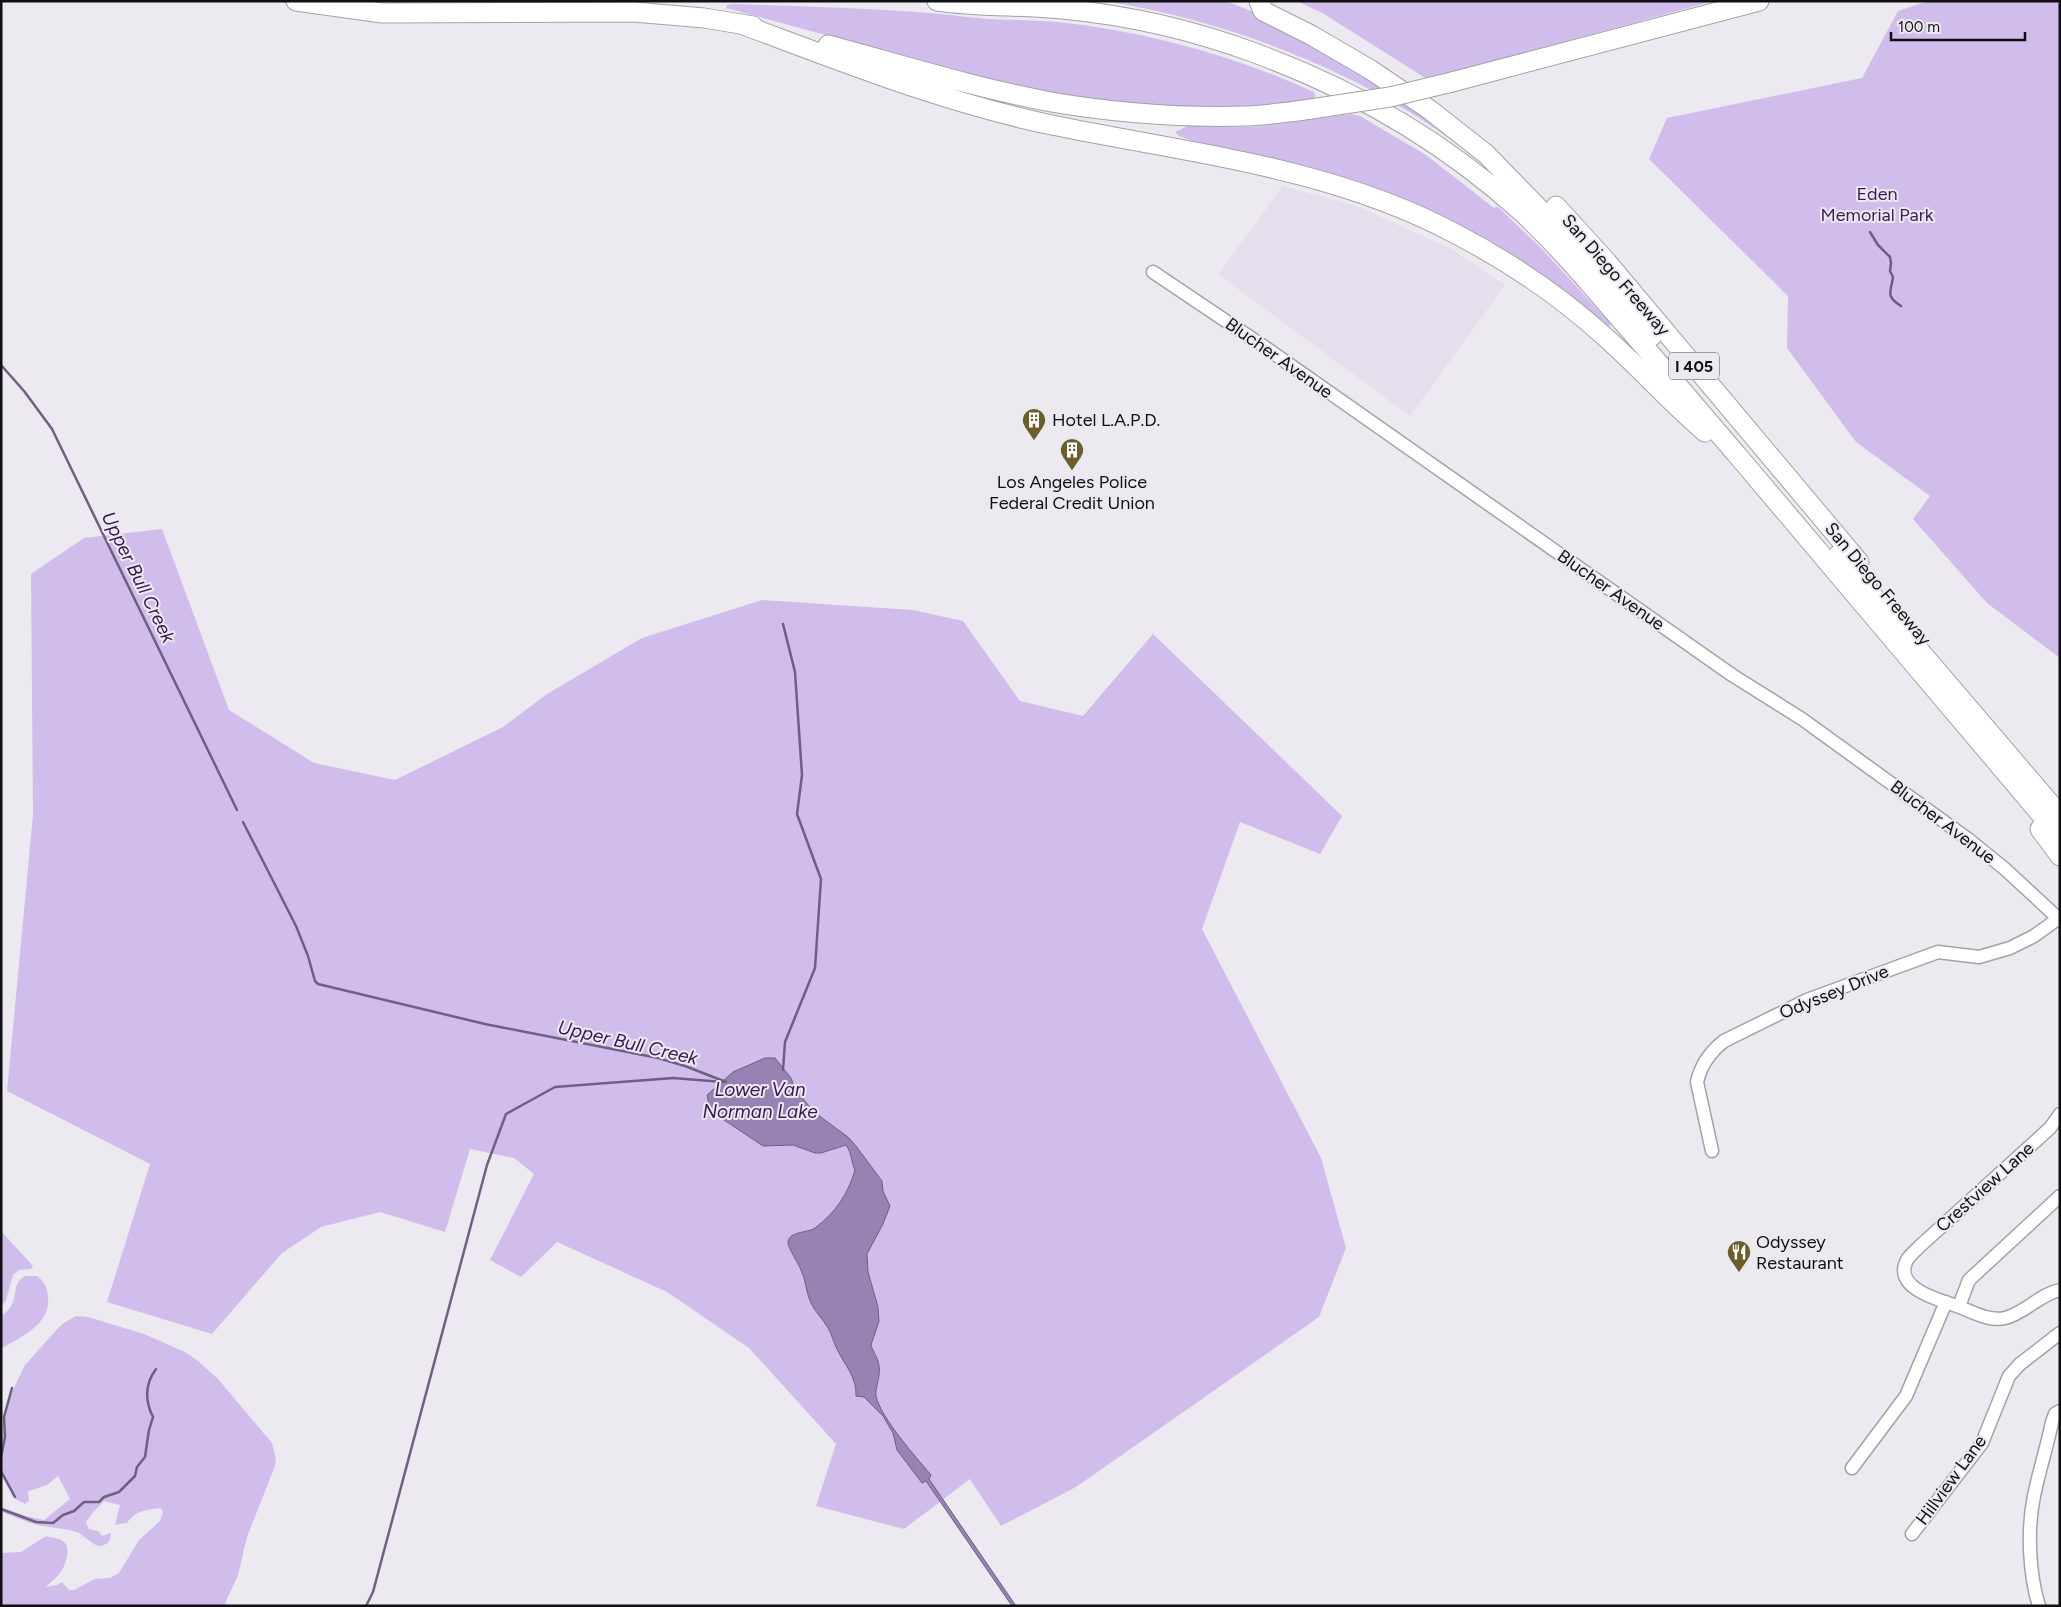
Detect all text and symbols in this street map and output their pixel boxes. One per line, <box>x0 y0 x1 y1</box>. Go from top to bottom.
scale bar <box>1891 10 2025 42</box>
text: 100 m <box>1898 18 1940 36</box>
park label: Eden Memorial Park <box>1821 183 1934 226</box>
street label: San Diego Freeway <box>1557 210 1675 341</box>
street label: Blucher Avenue <box>1221 313 1337 403</box>
road number: I 405 <box>1669 352 1719 380</box>
building icon: Hotel L.A.P.D. <box>1021 407 1047 441</box>
place label: Hotel L.A.P.D. <box>1052 409 1160 431</box>
building icon: Los Angeles Police Federal Credit Union <box>1059 437 1085 471</box>
place label: Los Angeles Police Federal Credit Union <box>989 471 1155 514</box>
water label: Upper Bull Creek <box>97 508 181 647</box>
street label: San Diego Freeway <box>1820 518 1936 650</box>
street label: Blucher Avenue <box>1553 545 1669 635</box>
street label: Blucher Avenue <box>1886 775 2000 869</box>
street label: Odyssey Drive <box>1776 960 1892 1024</box>
water label: Upper Bull Creek <box>556 1015 701 1070</box>
water label: Lower Van Norman Lake <box>702 1078 818 1123</box>
street label: Crestview Lane <box>1931 1137 2039 1237</box>
place label: Odyssey Restaurant <box>1756 1231 1844 1274</box>
restaurant icon: Odyssey Restaurant <box>1726 1239 1752 1273</box>
street label: Hillview Lane <box>1911 1431 1991 1529</box>

